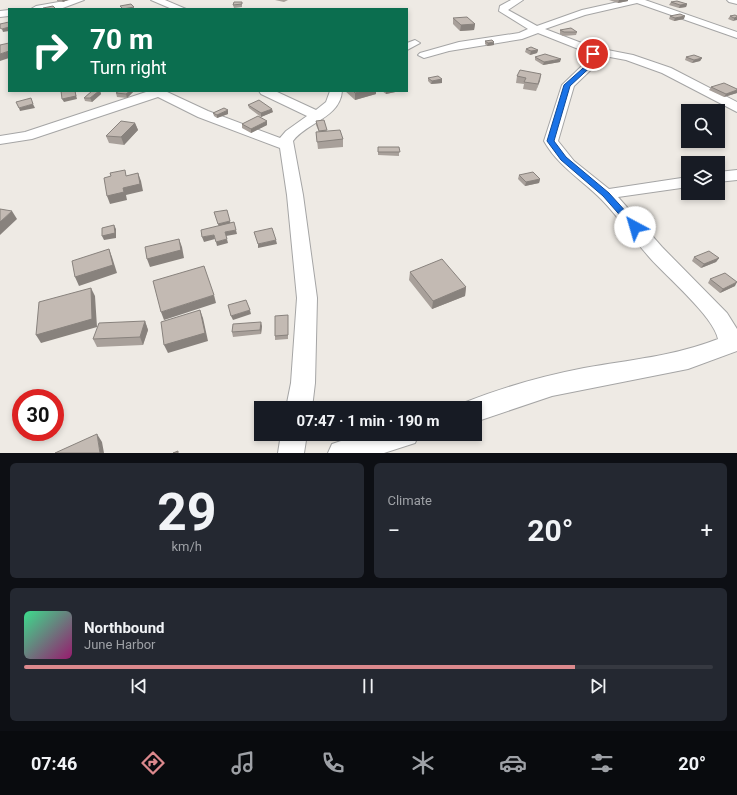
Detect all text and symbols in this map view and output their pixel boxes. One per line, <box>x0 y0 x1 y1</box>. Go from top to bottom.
text: 70 m <box>90 23 153 56</box>
icon: right <box>24 24 76 76</box>
pin <box>576 37 610 71</box>
icon: arrive <box>582 43 604 65</box>
text: Turn right <box>90 57 167 78</box>
map controls <box>681 104 725 200</box>
button: search <box>681 104 725 148</box>
button: layers <box>681 156 725 200</box>
position arrow <box>614 206 656 248</box>
speed limit sign: 30 <box>12 389 64 441</box>
text: 07:47 · 1 min · 190 m <box>297 412 439 430</box>
text: 29 <box>157 482 217 543</box>
text: Climate <box>388 493 432 508</box>
text: 20° <box>527 513 573 548</box>
text: − <box>388 518 400 543</box>
text: + <box>701 518 713 543</box>
text: km/h <box>171 539 202 554</box>
text: Northbound <box>84 619 165 637</box>
text: June Harbor <box>84 637 156 652</box>
icon: previous <box>128 675 150 697</box>
icon: pause <box>357 675 379 697</box>
icon: next <box>587 675 609 697</box>
icon: directions <box>139 749 167 777</box>
icon: music <box>229 749 257 777</box>
icon: phone <box>319 749 347 777</box>
icon: climate <box>409 749 437 777</box>
icon: car <box>499 749 527 777</box>
icon: filters <box>588 749 616 777</box>
text: 07:46 <box>31 753 77 774</box>
text: 20° <box>678 753 706 774</box>

